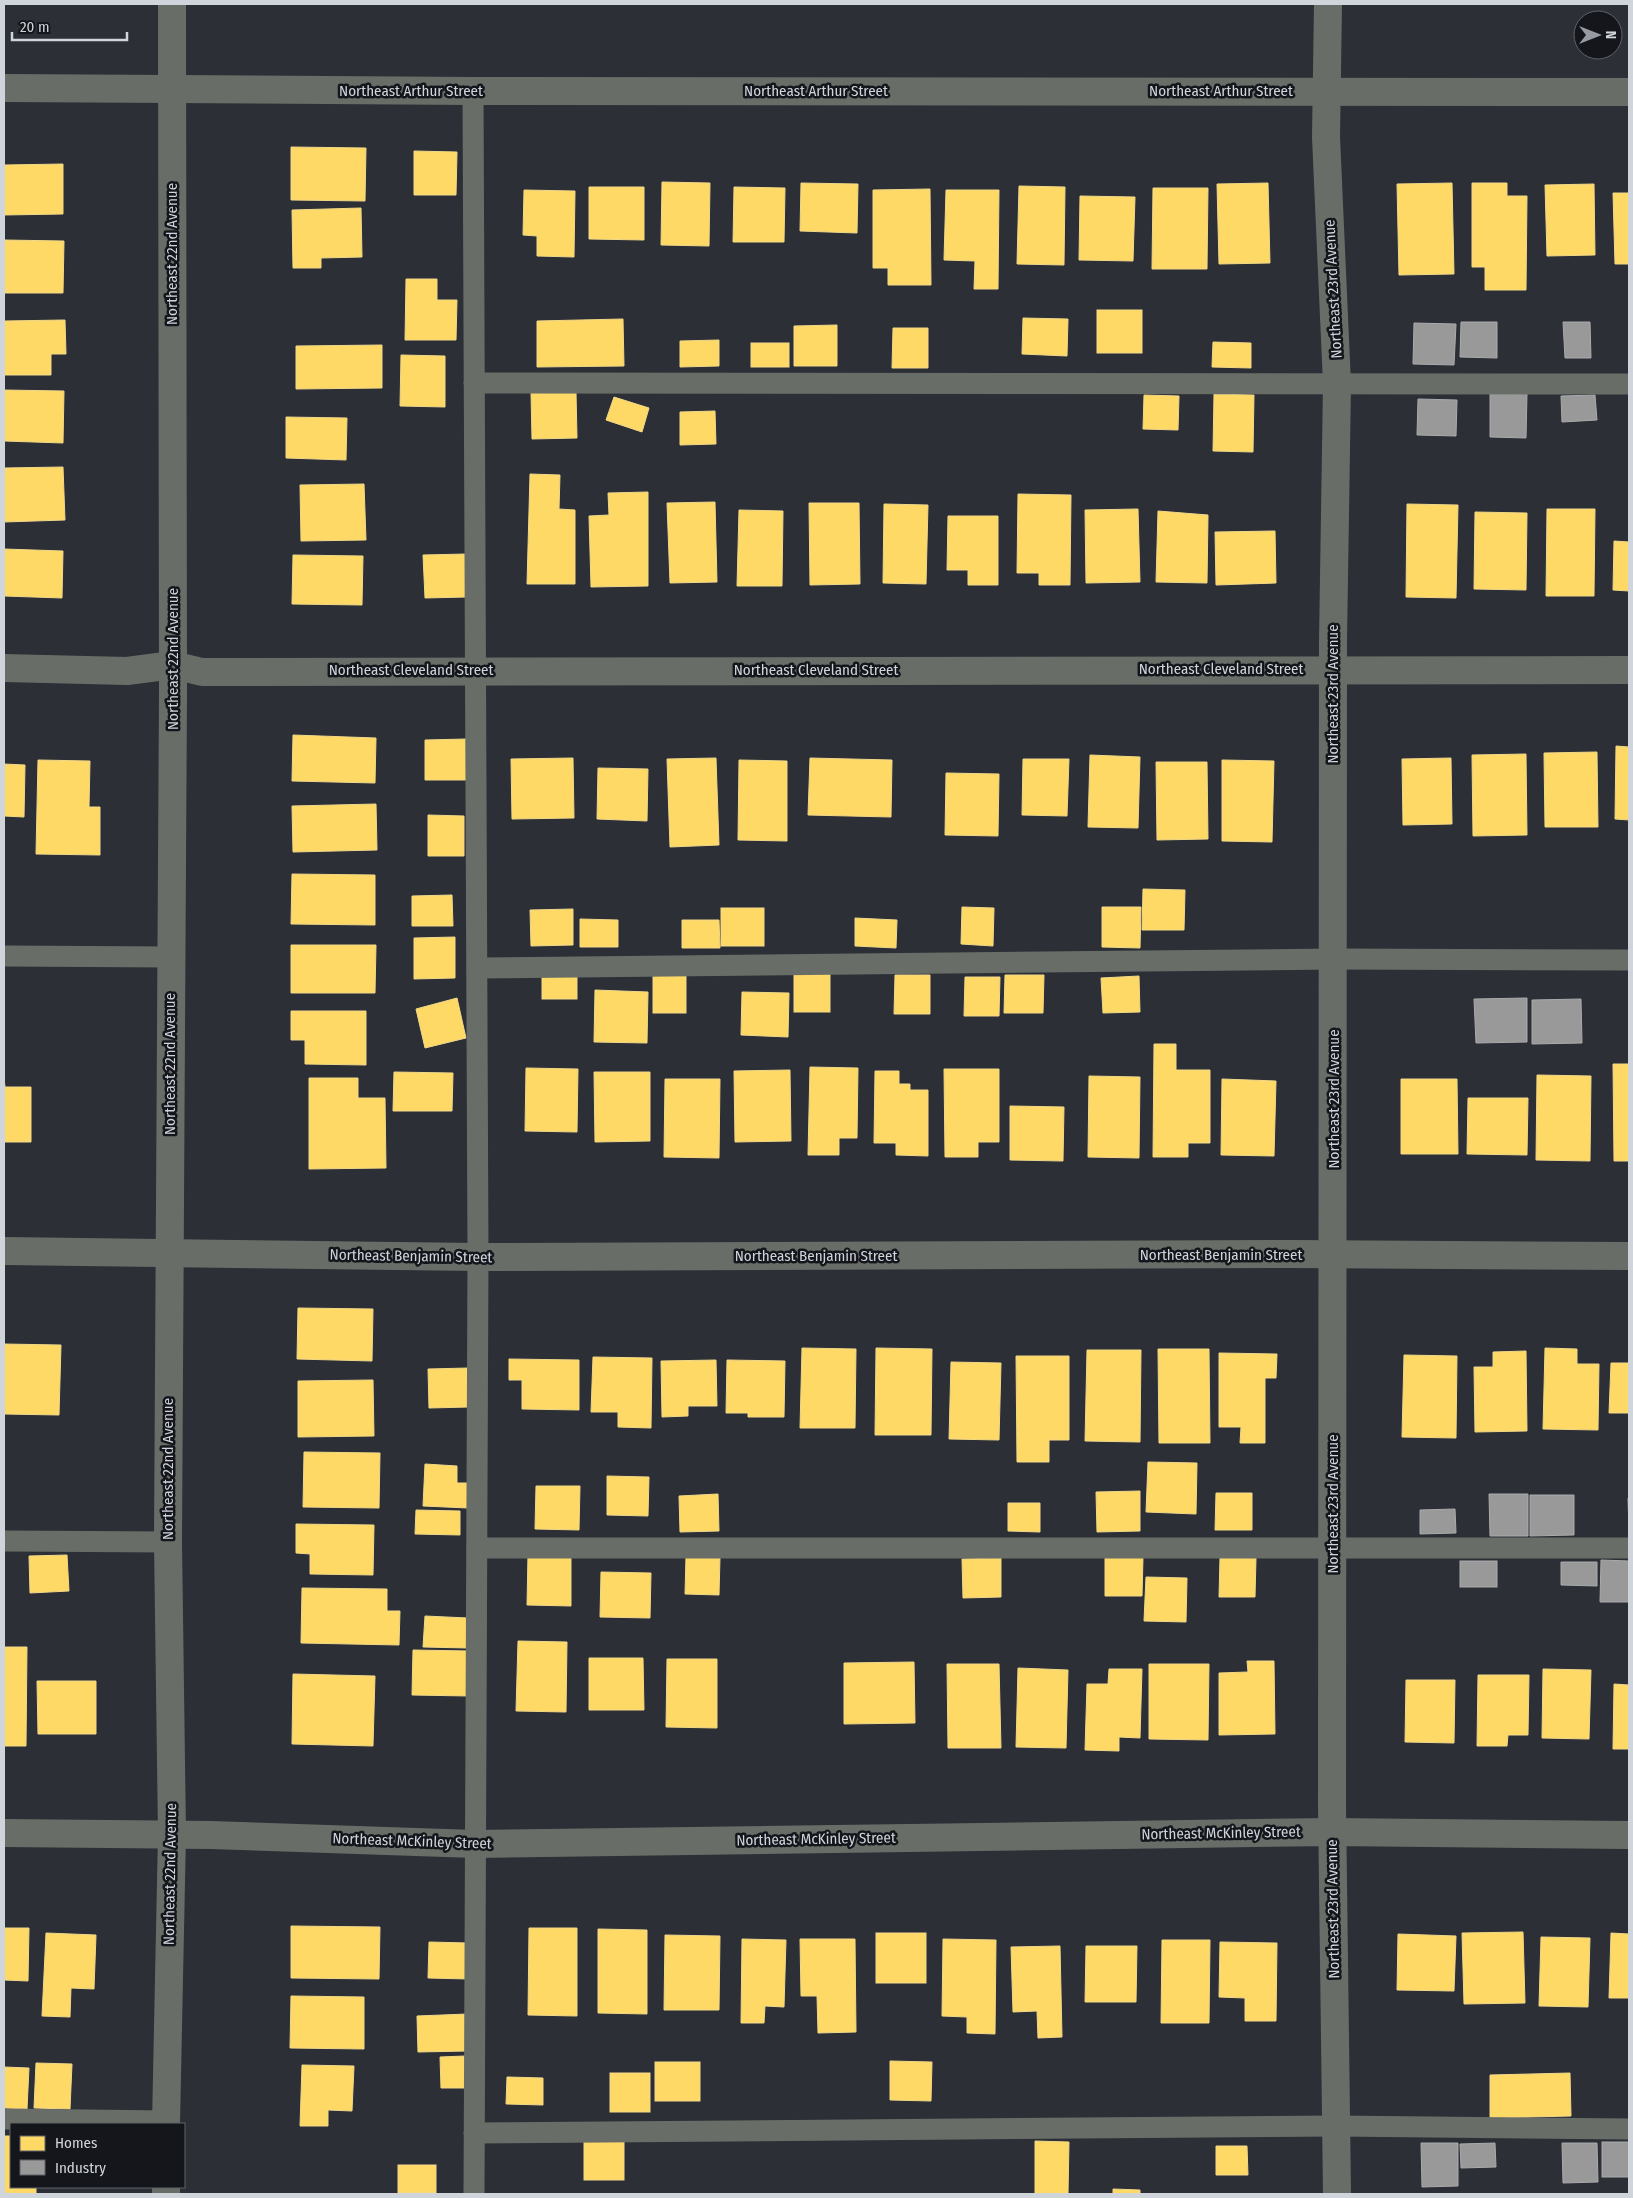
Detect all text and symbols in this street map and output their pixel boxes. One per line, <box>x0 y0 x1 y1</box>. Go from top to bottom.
scale bar <box>12 10 128 42</box>
north arrow <box>1573 10 1623 60</box>
text: 20 m <box>20 18 50 36</box>
text: N <box>1602 31 1619 39</box>
street label: Northeast Arthur Street <box>339 82 483 100</box>
street label: Northeast Arthur Street <box>744 82 888 100</box>
street label: Northeast Arthur Street <box>1149 82 1293 100</box>
street label: Northeast 22nd Avenue <box>163 183 181 325</box>
street label: Northeast 23rd Avenue <box>1320 219 1346 359</box>
street label: Northeast 22nd Avenue <box>164 588 182 730</box>
street label: Northeast 23rd Avenue <box>1324 624 1342 764</box>
street label: Northeast Cleveland Street <box>1139 660 1303 678</box>
street label: Northeast Cleveland Street <box>329 661 493 679</box>
street label: Northeast Cleveland Street <box>734 661 898 679</box>
street label: Northeast 22nd Avenue <box>161 993 179 1135</box>
street label: Northeast 23rd Avenue <box>1325 1029 1343 1169</box>
street label: Northeast Benjamin Street <box>330 1246 493 1266</box>
street label: Northeast Benjamin Street <box>1140 1246 1302 1264</box>
street label: Northeast Benjamin Street <box>735 1247 897 1265</box>
street label: Northeast 22nd Avenue <box>159 1398 177 1540</box>
street label: Northeast 23rd Avenue <box>1324 1434 1342 1574</box>
street label: Northeast 22nd Avenue <box>160 1803 180 1945</box>
street label: Northeast McKinley Street <box>1141 1823 1301 1843</box>
street label: Northeast McKinley Street <box>332 1829 492 1853</box>
street label: Northeast McKinley Street <box>736 1829 896 1849</box>
street label: Northeast 23rd Avenue <box>1323 1839 1343 1979</box>
legend <box>10 2123 185 2188</box>
text: Homes <box>55 2134 97 2152</box>
text: Industry <box>55 2159 106 2177</box>

